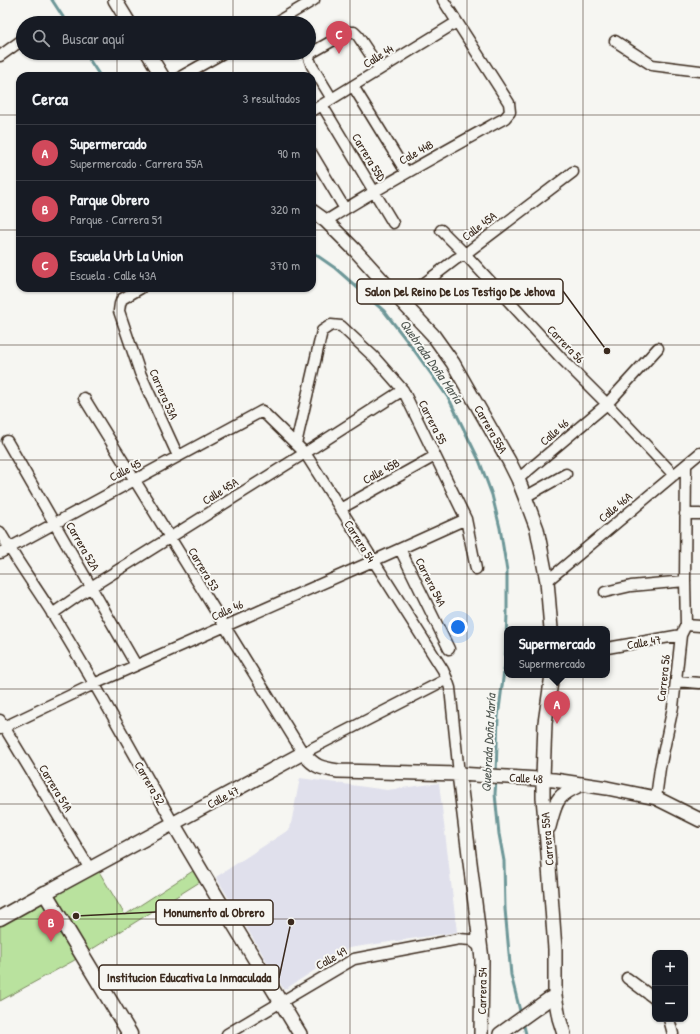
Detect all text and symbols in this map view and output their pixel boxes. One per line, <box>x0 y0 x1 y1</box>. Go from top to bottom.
search box <box>16 16 316 60</box>
pin: C <box>326 21 352 54</box>
icon: search <box>30 27 52 49</box>
text: Buscar aquí <box>62 28 125 49</box>
street label: Calle 44 <box>360 40 397 72</box>
text: Cerca <box>32 87 68 110</box>
text: 3 resultados <box>242 89 300 107</box>
street label: Carrera 55D <box>348 130 390 184</box>
text: Supermercado <box>70 133 147 154</box>
street label: Cale 44B <box>396 136 436 168</box>
text: A <box>42 144 48 162</box>
text: 90 m <box>278 144 300 162</box>
text: Supermercado · Carrera 55A <box>70 154 203 172</box>
text: Parque Obrero <box>70 189 149 210</box>
text: B <box>42 200 48 218</box>
text: 320 m <box>270 200 300 218</box>
street label: Calle 45A <box>458 207 500 245</box>
text: Parque · Carrera 51 <box>70 210 162 228</box>
text: Escuela Urb La Union <box>70 245 183 266</box>
text: C <box>41 256 49 274</box>
text: 370 m <box>270 256 300 274</box>
text: Escuela · Calle 43A <box>70 266 156 284</box>
callout: Salon Del Reino De Los Testigo De Jehova <box>357 279 563 304</box>
text: Salon Del Reino De Los Testigo De Jehova <box>365 282 556 301</box>
water label: Quebrada Doña María <box>396 315 469 408</box>
street label: Carrera 56 <box>543 321 589 367</box>
street label: Carrera 53A <box>145 366 183 422</box>
street label: Carrera 55 <box>415 397 451 447</box>
street label: Carrera 55A <box>470 402 512 456</box>
street label: Calle 46 <box>536 415 572 449</box>
street label: Calle 45B <box>360 454 402 488</box>
street label: Calle 45 <box>106 455 144 485</box>
street label: Calle 45A <box>199 473 241 509</box>
street label: Calle 46A <box>595 488 636 526</box>
street label: Carrera 54 <box>340 517 380 566</box>
street label: Carrera 52A <box>62 518 104 574</box>
street label: Carrera 53 <box>184 544 224 594</box>
street label: Carrera 54A <box>411 555 451 610</box>
street label: Calle 46 <box>208 595 246 625</box>
your location <box>448 617 468 637</box>
popup <box>504 626 610 678</box>
street label: Calle 47 <box>626 631 662 653</box>
text: Supermercado <box>519 633 595 654</box>
street label: Carrera 56 <box>652 653 674 702</box>
text: Supermercado <box>519 654 585 672</box>
water label: Quebrada Doña María <box>476 691 500 793</box>
pin: A <box>544 691 570 724</box>
street label: Carrera 52 <box>131 758 170 808</box>
street label: Carrera 51A <box>35 761 77 815</box>
street label: Calle 48 <box>509 769 543 787</box>
street label: Calle 47 <box>204 781 242 813</box>
street label: Carrera 55A <box>536 812 558 866</box>
callout: Monumento al Obrero <box>156 900 273 925</box>
text: Monumento al Obrero <box>163 903 265 921</box>
pin: B <box>38 909 64 942</box>
street label: Calle 49 <box>312 942 350 973</box>
map controls <box>652 950 688 1022</box>
button: + <box>652 950 688 986</box>
callout: Institucion Educativa La Inmaculada <box>99 965 279 990</box>
street label: Carrera 54 <box>473 967 491 1015</box>
text: Institucion Educativa La Inmaculada <box>107 968 272 986</box>
button: − <box>652 986 688 1022</box>

